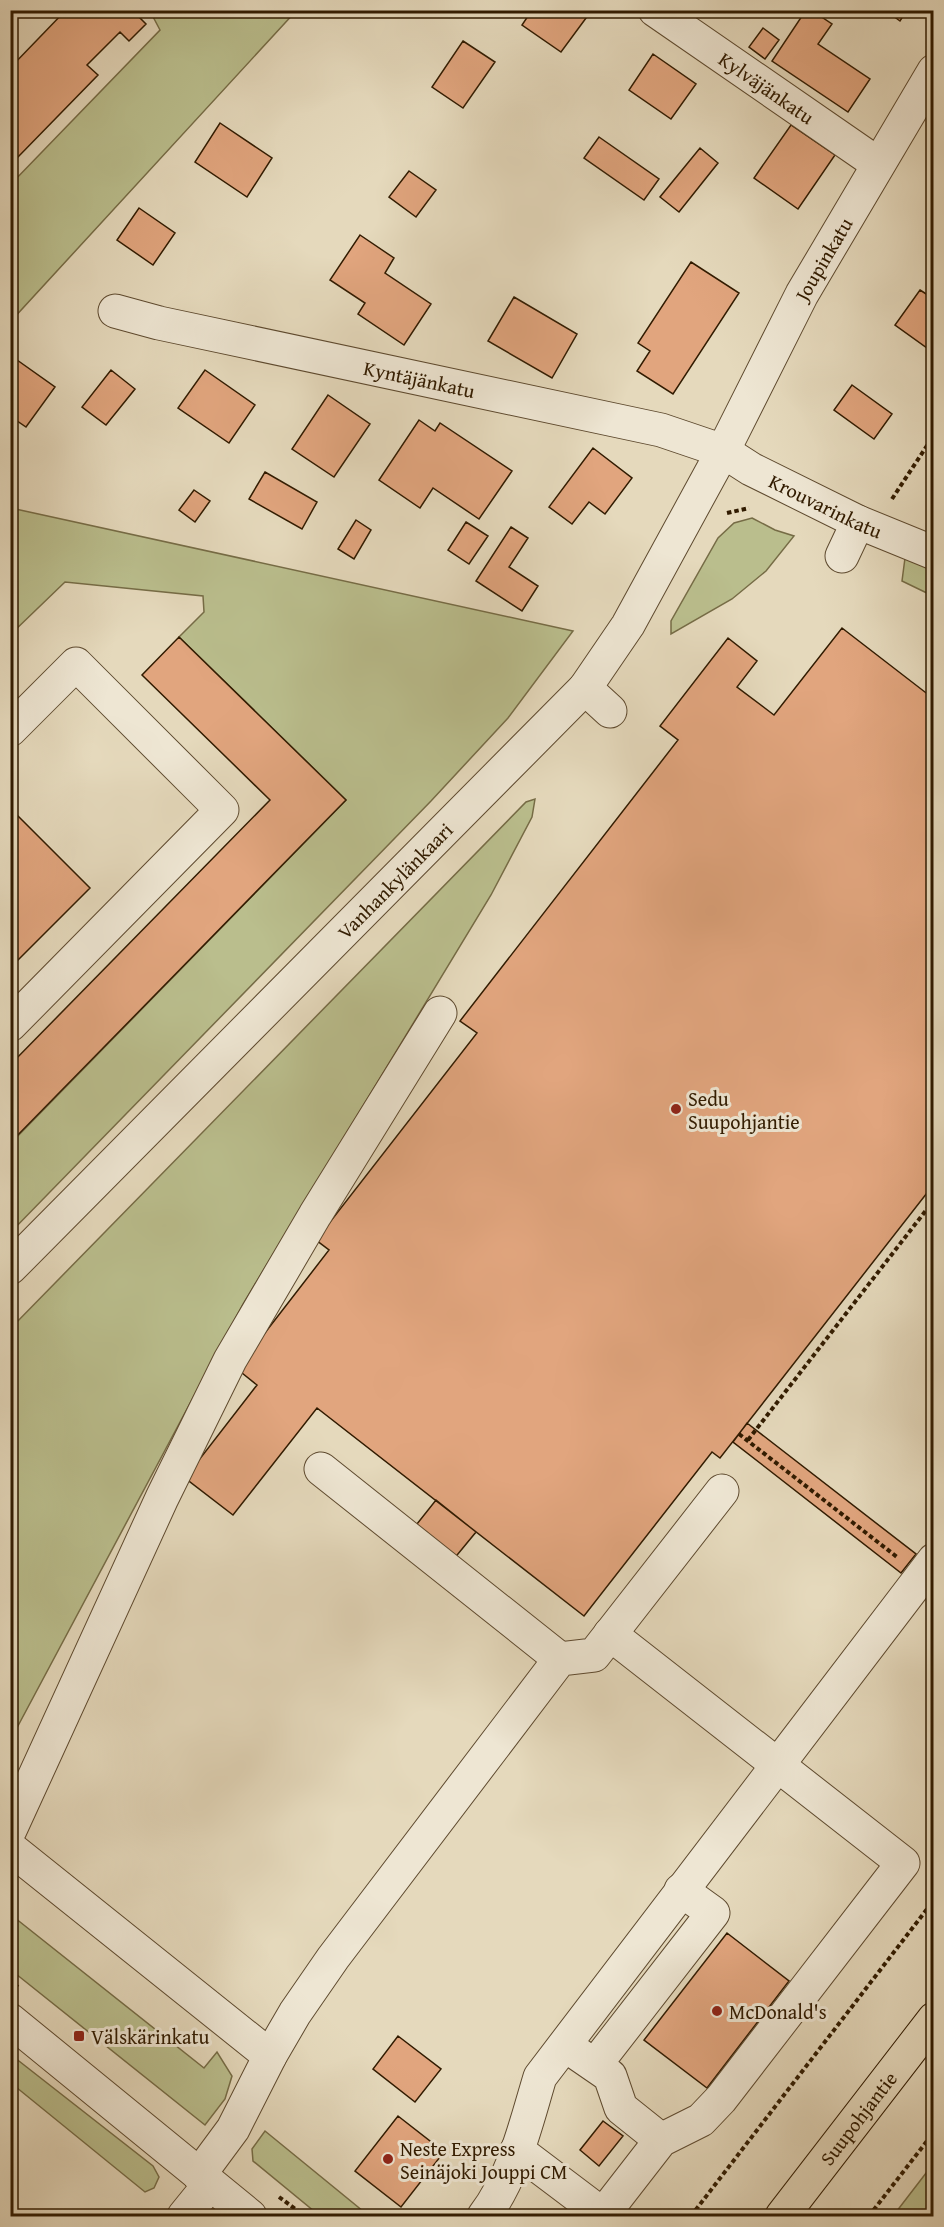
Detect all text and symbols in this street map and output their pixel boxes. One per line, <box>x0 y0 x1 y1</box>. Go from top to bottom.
street label: Kylväjänkatu <box>713 44 821 131</box>
street label: Joupinkatu <box>785 211 859 308</box>
street label: Kyntäjänkatu <box>361 353 478 405</box>
street label: Krouvarinkatu <box>764 466 887 545</box>
street label: Vanhankylänkaari <box>330 815 459 945</box>
place label: Sedu Suupohjantie <box>688 1084 800 1136</box>
marker: Sedu Suupohjantie <box>669 1102 683 1116</box>
place label: McDonald's <box>729 1997 827 2026</box>
marker: McDonald's <box>710 2004 724 2018</box>
place label: Välskärinkatu <box>91 2022 209 2051</box>
marker: Välskärinkatu <box>72 2029 86 2043</box>
street label: Suupohjantie <box>812 2065 903 2171</box>
place label: Neste Express Seinäjoki Jouppi CM <box>400 2134 567 2186</box>
marker: Neste Express Seinäjoki Jouppi CM <box>381 2152 395 2166</box>

